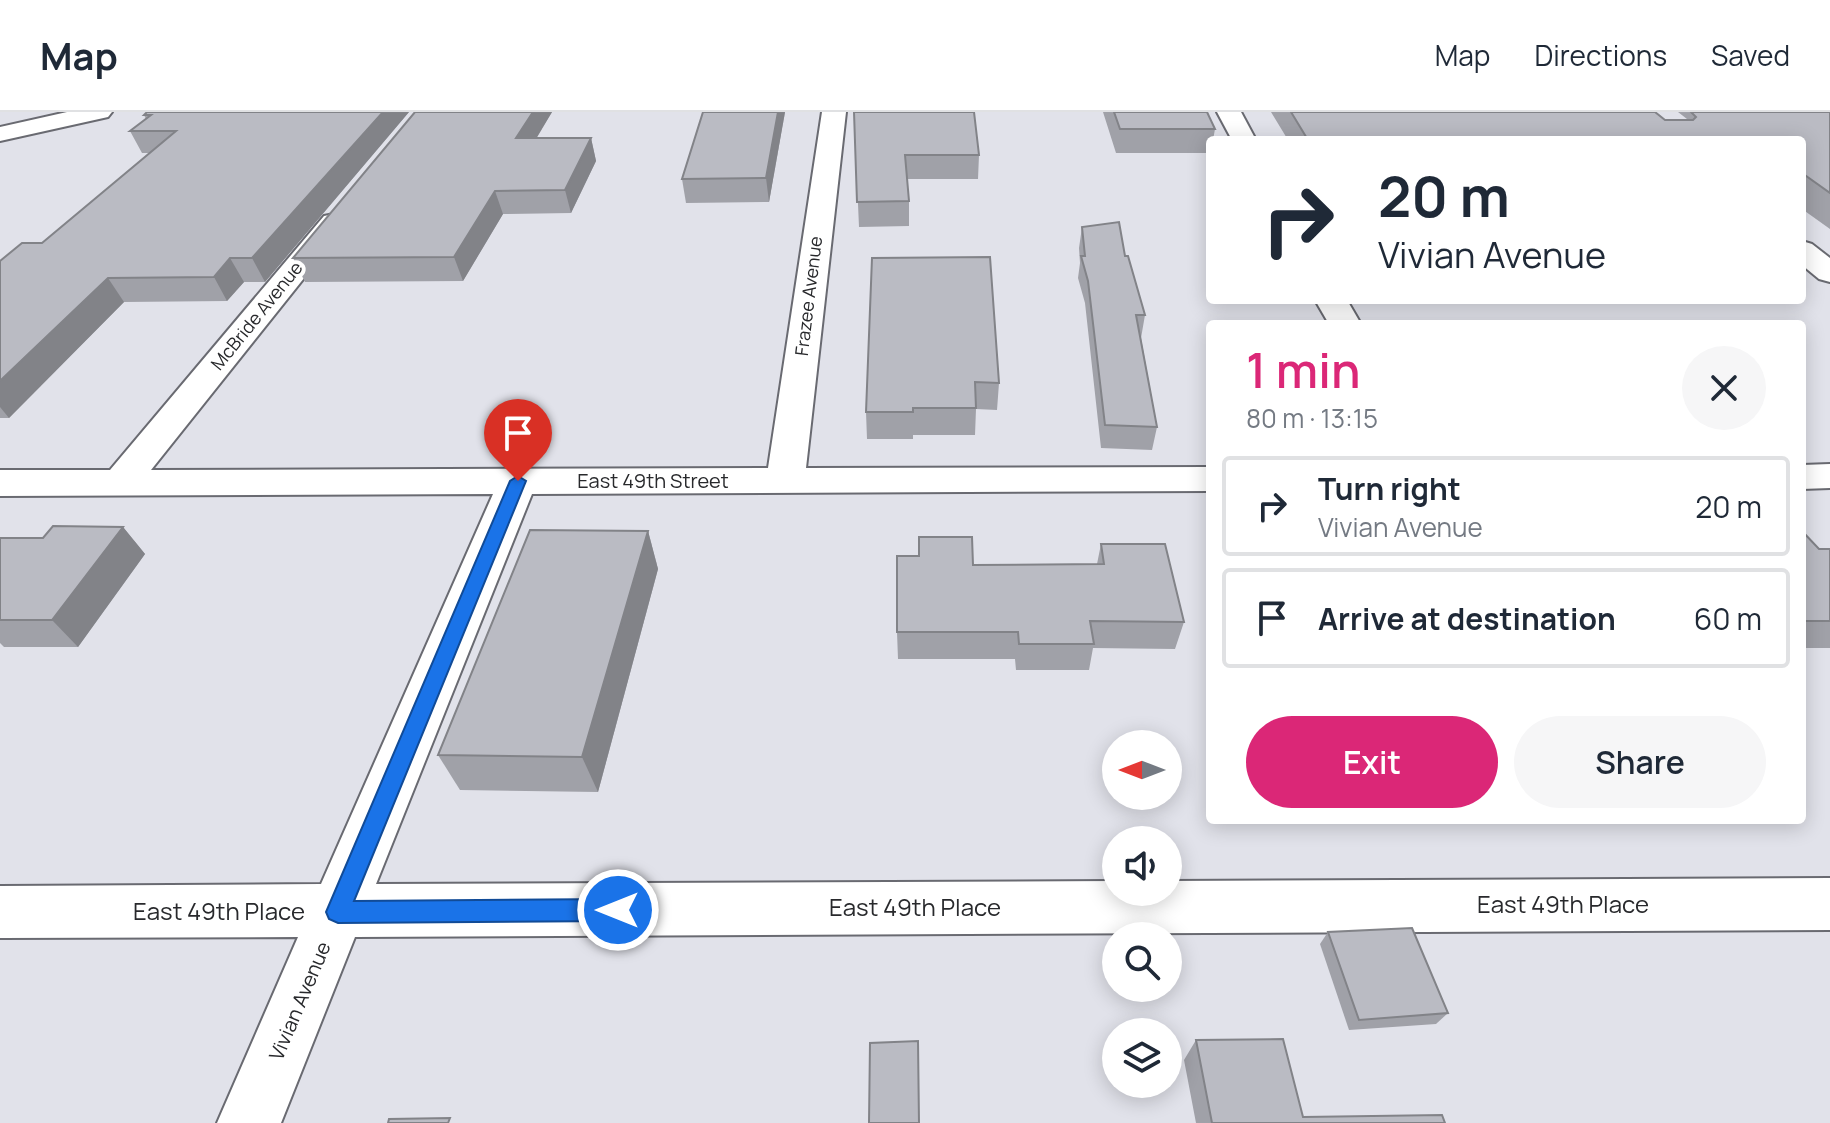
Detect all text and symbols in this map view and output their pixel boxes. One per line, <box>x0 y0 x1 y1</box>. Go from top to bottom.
text: Map <box>40 29 118 81</box>
text: Map <box>1435 36 1490 74</box>
text: Directions <box>1534 36 1667 74</box>
text: Saved <box>1711 36 1790 74</box>
text: 20 m <box>1378 157 1510 234</box>
icon: right <box>1246 168 1350 272</box>
text: Vivian Avenue <box>1378 230 1606 279</box>
street label: Frazee Avenue <box>789 235 827 357</box>
street label: McBride Avenue <box>205 256 307 375</box>
text: 1 min <box>1246 337 1360 402</box>
button: close <box>1682 346 1766 430</box>
pin <box>484 399 552 481</box>
text: 80 m · 13:15 <box>1246 400 1378 436</box>
icon: arrive <box>496 411 540 455</box>
street label: East 49th Street <box>577 467 729 494</box>
text: Turn right <box>1318 468 1461 509</box>
icon: right <box>1250 484 1294 528</box>
text: 20 m <box>1695 486 1762 527</box>
text: Vivian Avenue <box>1318 509 1483 545</box>
icon: arrive <box>1250 596 1294 640</box>
text: Arrive at destination <box>1318 598 1616 639</box>
text: 60 m <box>1694 598 1762 639</box>
button: Exit <box>1246 716 1498 808</box>
button: Share <box>1514 716 1766 808</box>
north arrow <box>1102 730 1182 810</box>
map controls <box>1102 730 1182 1098</box>
button: sound <box>1102 826 1182 906</box>
position arrow <box>576 868 660 952</box>
street label: East 49th Place <box>1477 887 1649 920</box>
street label: East 49th Place <box>829 890 1001 923</box>
street label: East 49th Place <box>133 894 305 927</box>
button: search <box>1102 922 1182 1002</box>
street label: Vivian Avenue <box>262 937 337 1064</box>
button: layers <box>1102 1018 1182 1098</box>

